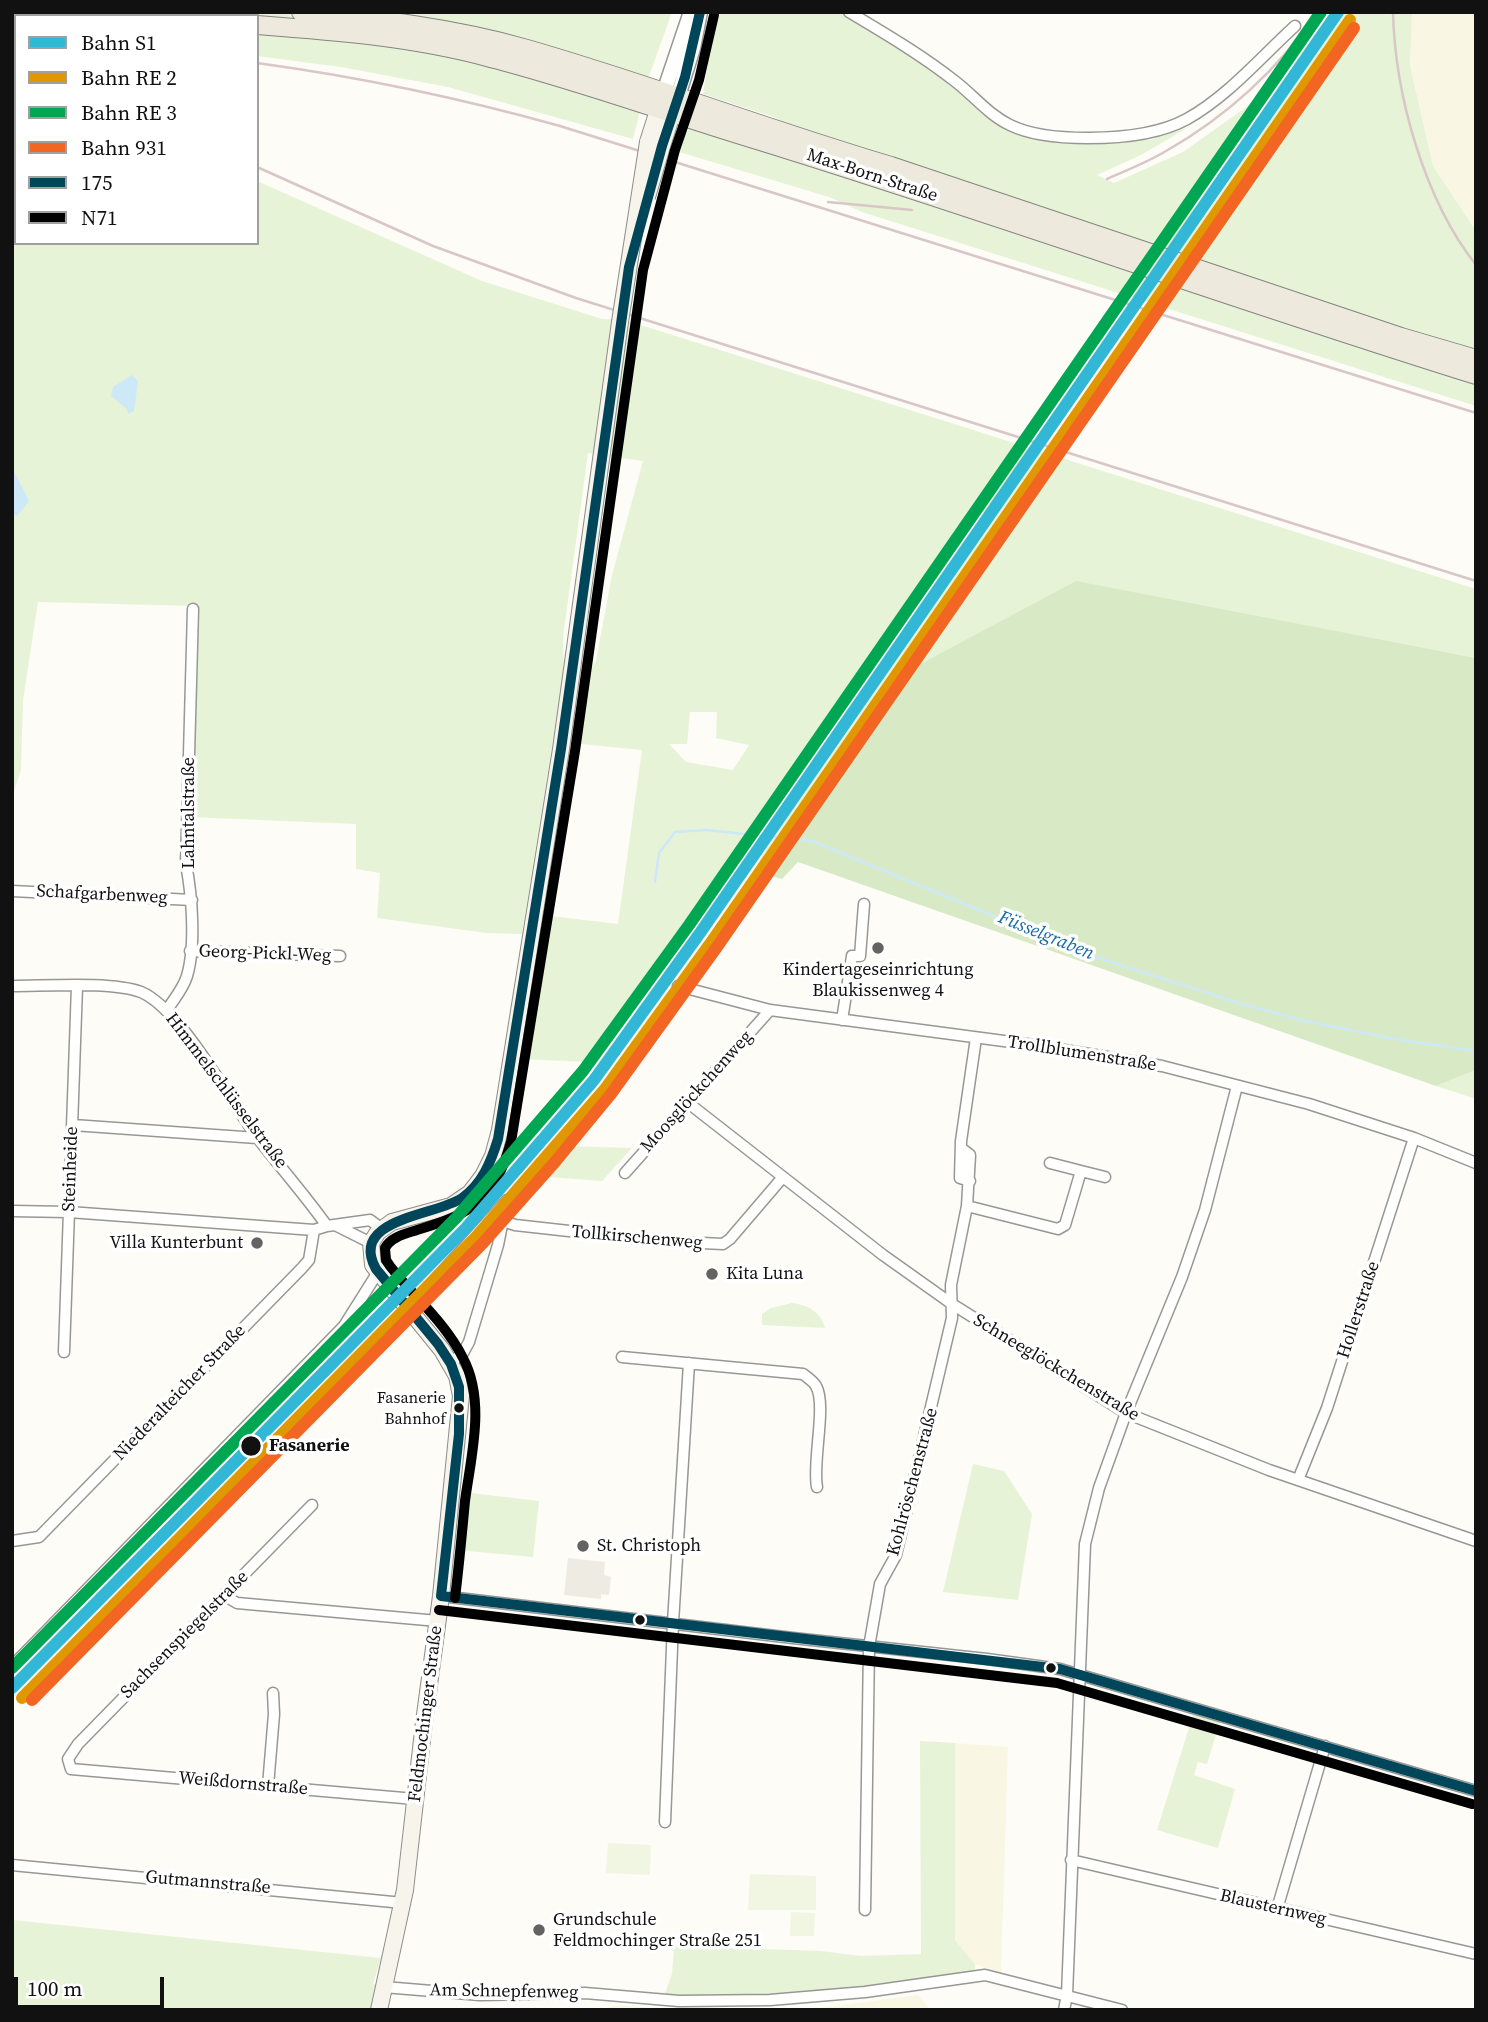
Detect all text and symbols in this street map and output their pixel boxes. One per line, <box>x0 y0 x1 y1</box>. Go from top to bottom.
legend <box>14 14 259 245</box>
text: Bahn S1 <box>81 28 156 57</box>
text: Bahn RE 2 <box>81 63 177 92</box>
text: Bahn RE 3 <box>81 98 177 127</box>
text: Bahn 931 <box>81 133 167 162</box>
street label: Max-Born-Straße <box>804 145 940 207</box>
text: 175 <box>81 168 113 197</box>
text: N71 <box>81 203 117 232</box>
street label: Lahntalstraße <box>178 757 200 869</box>
street label: Schafgarbenweg <box>36 881 168 909</box>
water label: Füsselgraben <box>995 906 1097 966</box>
marker: Kindertageseinrichtung Blaukissenweg 4 <box>870 940 886 956</box>
street label: Georg-Pickl-Weg <box>198 941 332 967</box>
place label: Kindertageseinrichtung Blaukissenweg 4 <box>783 959 973 1002</box>
street label: Himmelschlüsselstraße <box>160 1009 292 1173</box>
street label: Moosglöckchenweg <box>637 1027 757 1157</box>
street label: Trollblumenstraße <box>1006 1032 1158 1076</box>
street label: Steinheide <box>59 1126 83 1212</box>
street label: Tollkirschenweg <box>571 1222 703 1254</box>
place label: Villa Kunterbunt <box>109 1232 243 1254</box>
marker: Villa Kunterbunt <box>249 1235 265 1251</box>
street label: Hollerstraße <box>1333 1259 1385 1361</box>
place label: Kita Luna <box>726 1263 803 1285</box>
marker: Kita Luna <box>704 1266 720 1282</box>
street label: Schneeglöckchenstraße <box>969 1310 1143 1426</box>
street label: Niederalteicher Straße <box>109 1320 251 1466</box>
place label: Fasanerie Bahnhof <box>377 1389 446 1427</box>
marker: Fasanerie Bahnhof <box>452 1401 466 1415</box>
street label: Kohlröschenstraße <box>883 1406 943 1558</box>
marker: Fasanerie <box>239 1434 263 1458</box>
place label: Fasanerie <box>269 1435 350 1457</box>
place label: St. Christoph <box>597 1535 701 1557</box>
marker: St. Christoph <box>575 1538 591 1554</box>
street label: Sachsenspiegelstraße <box>117 1567 253 1703</box>
unlabelled marker <box>633 1613 647 1627</box>
street label: Feldmochinger Straße <box>404 1625 448 1803</box>
unlabelled marker <box>1044 1661 1058 1675</box>
street label: Weißdornstraße <box>177 1768 309 1800</box>
street label: Gutmannstraße <box>144 1867 272 1899</box>
street label: Blausternweg <box>1218 1885 1328 1931</box>
place label: Grundschule Feldmochinger Straße 251 <box>553 1909 762 1952</box>
marker: Grundschule Feldmochinger Straße 251 <box>531 1922 547 1938</box>
scale bar <box>18 1962 168 2006</box>
text: 100 m <box>27 1974 82 2003</box>
street label: Am Schnepfenweg <box>429 1980 579 2004</box>

